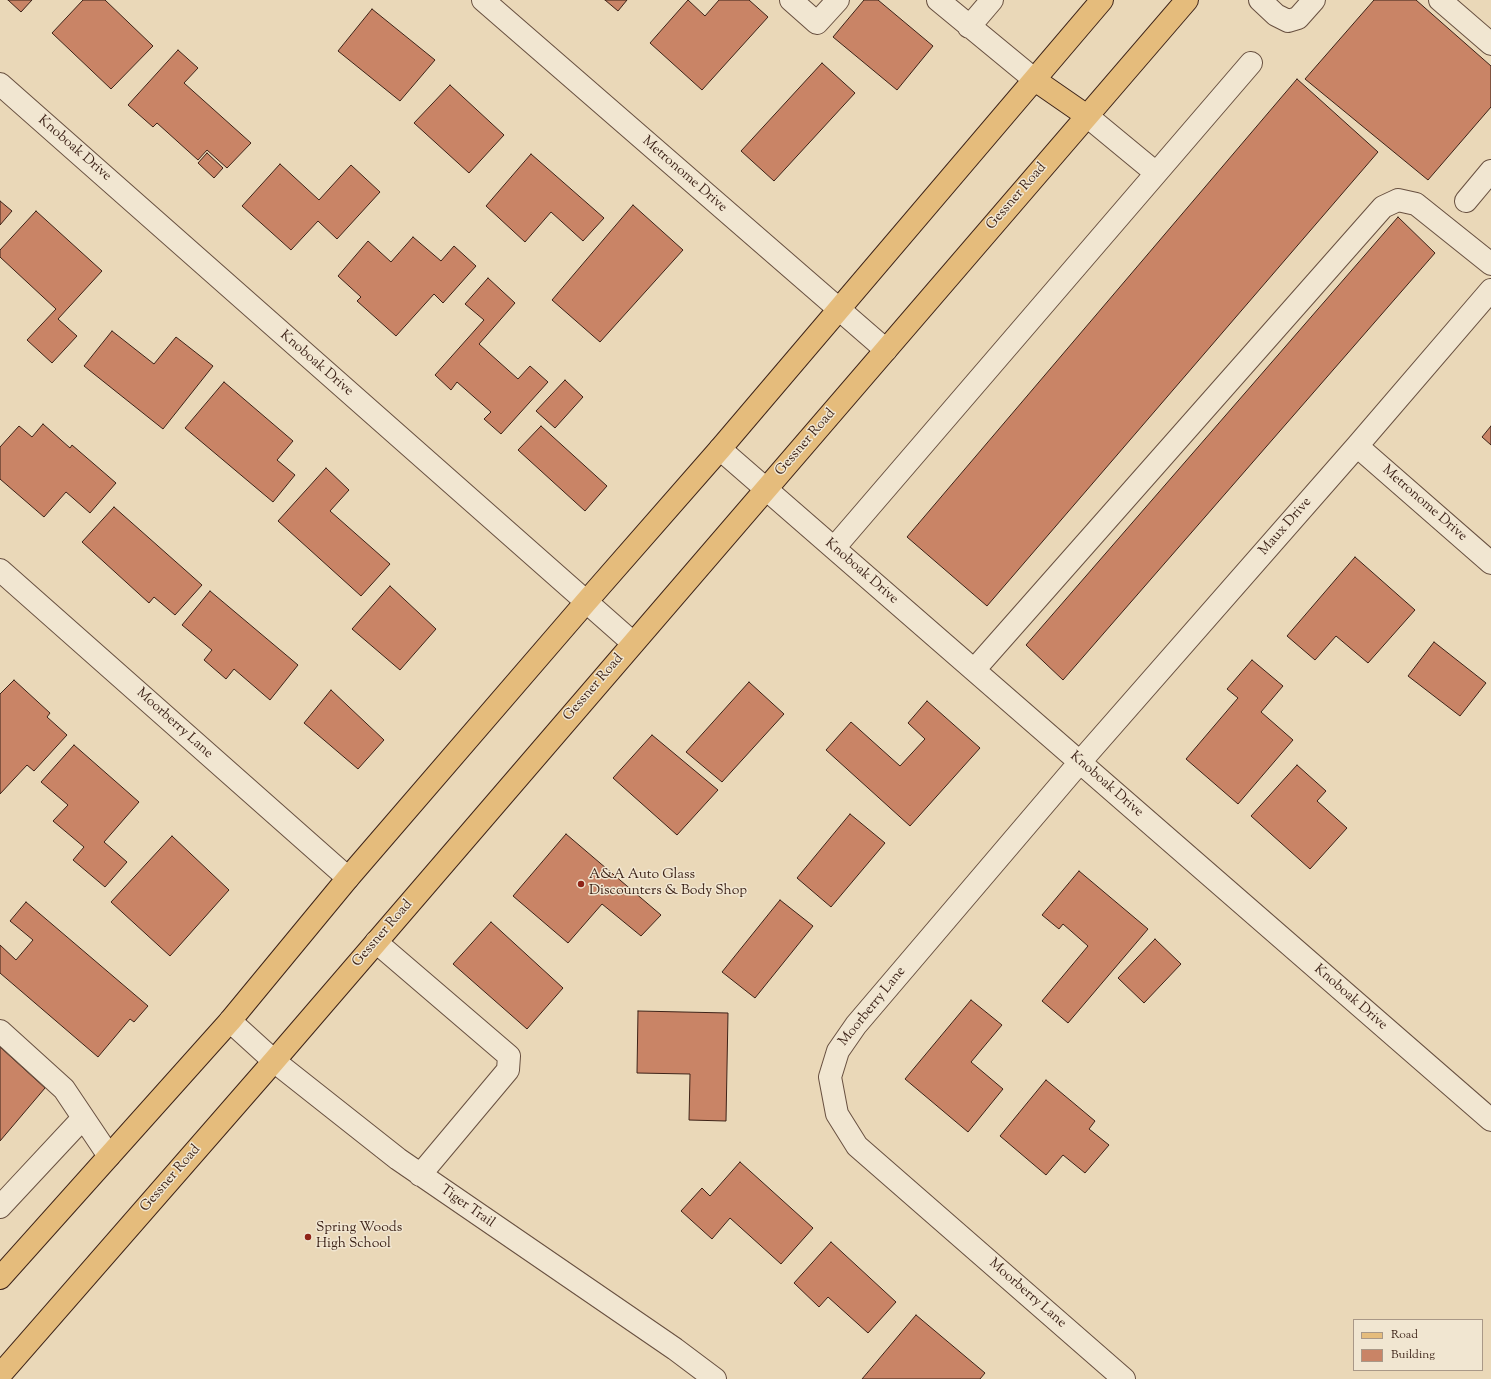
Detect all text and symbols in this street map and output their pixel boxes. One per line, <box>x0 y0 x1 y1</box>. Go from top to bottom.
street label: Knoboak Drive <box>34 113 114 185</box>
street label: Metronome Drive <box>638 133 730 217</box>
street label: Gessner Road <box>983 160 1051 234</box>
street label: Knoboak Drive <box>276 328 356 400</box>
street label: Gessner Road <box>772 406 840 480</box>
street label: Metronome Drive <box>1378 462 1470 546</box>
street label: Maux Drive <box>1256 494 1316 560</box>
street label: Knoboak Drive <box>821 536 901 608</box>
street label: Gessner Road <box>560 651 628 725</box>
street label: Moorberry Lane <box>132 685 216 763</box>
street label: Knoboak Drive <box>1066 749 1146 821</box>
place label: A&A Auto Glass Discounters & Body Shop <box>589 868 747 900</box>
marker: A&A Auto Glass Discounters & Body Shop <box>576 879 586 889</box>
street label: Gessner Road <box>349 897 417 971</box>
street label: Knoboak Drive <box>1310 962 1390 1034</box>
street label: Moorberry Lane <box>836 964 910 1050</box>
street label: Gessner Road <box>137 1142 205 1216</box>
street label: Tiger Trail <box>436 1182 498 1232</box>
place label: Spring Woods High School <box>316 1221 402 1254</box>
marker: Spring Woods High School <box>303 1232 313 1242</box>
street label: Moorberry Lane <box>985 1256 1069 1332</box>
legend <box>1353 1319 1483 1371</box>
text: Road <box>1391 1326 1418 1344</box>
text: Building <box>1391 1346 1435 1364</box>

